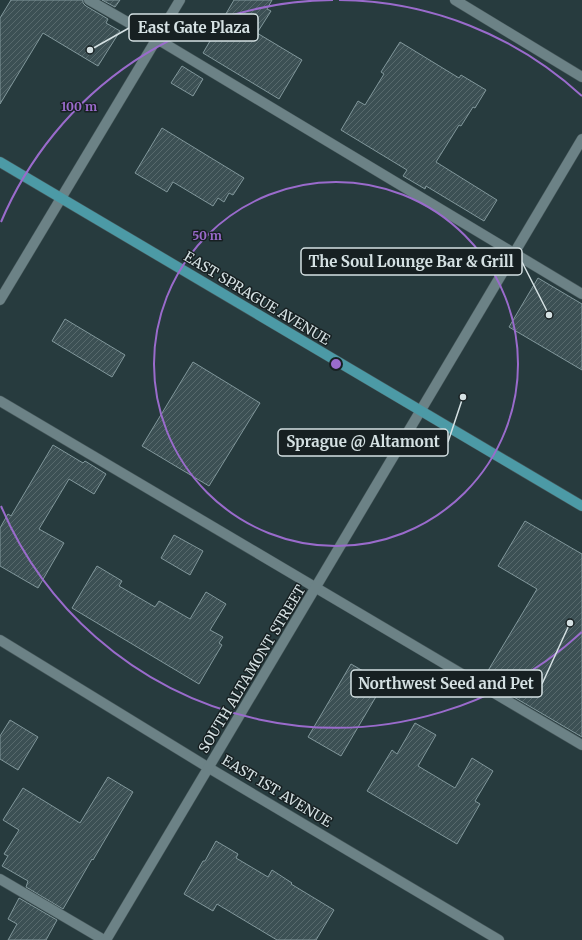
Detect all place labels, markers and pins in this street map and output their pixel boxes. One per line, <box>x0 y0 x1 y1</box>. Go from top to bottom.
callout: East Gate Plaza <box>129 14 258 41</box>
callout: The Soul Lounge Bar & Grill <box>301 248 522 275</box>
centre of rings <box>329 357 343 371</box>
callout: Sprague @ Altamont <box>278 429 448 456</box>
callout: Northwest Seed and Pet <box>351 670 542 697</box>

